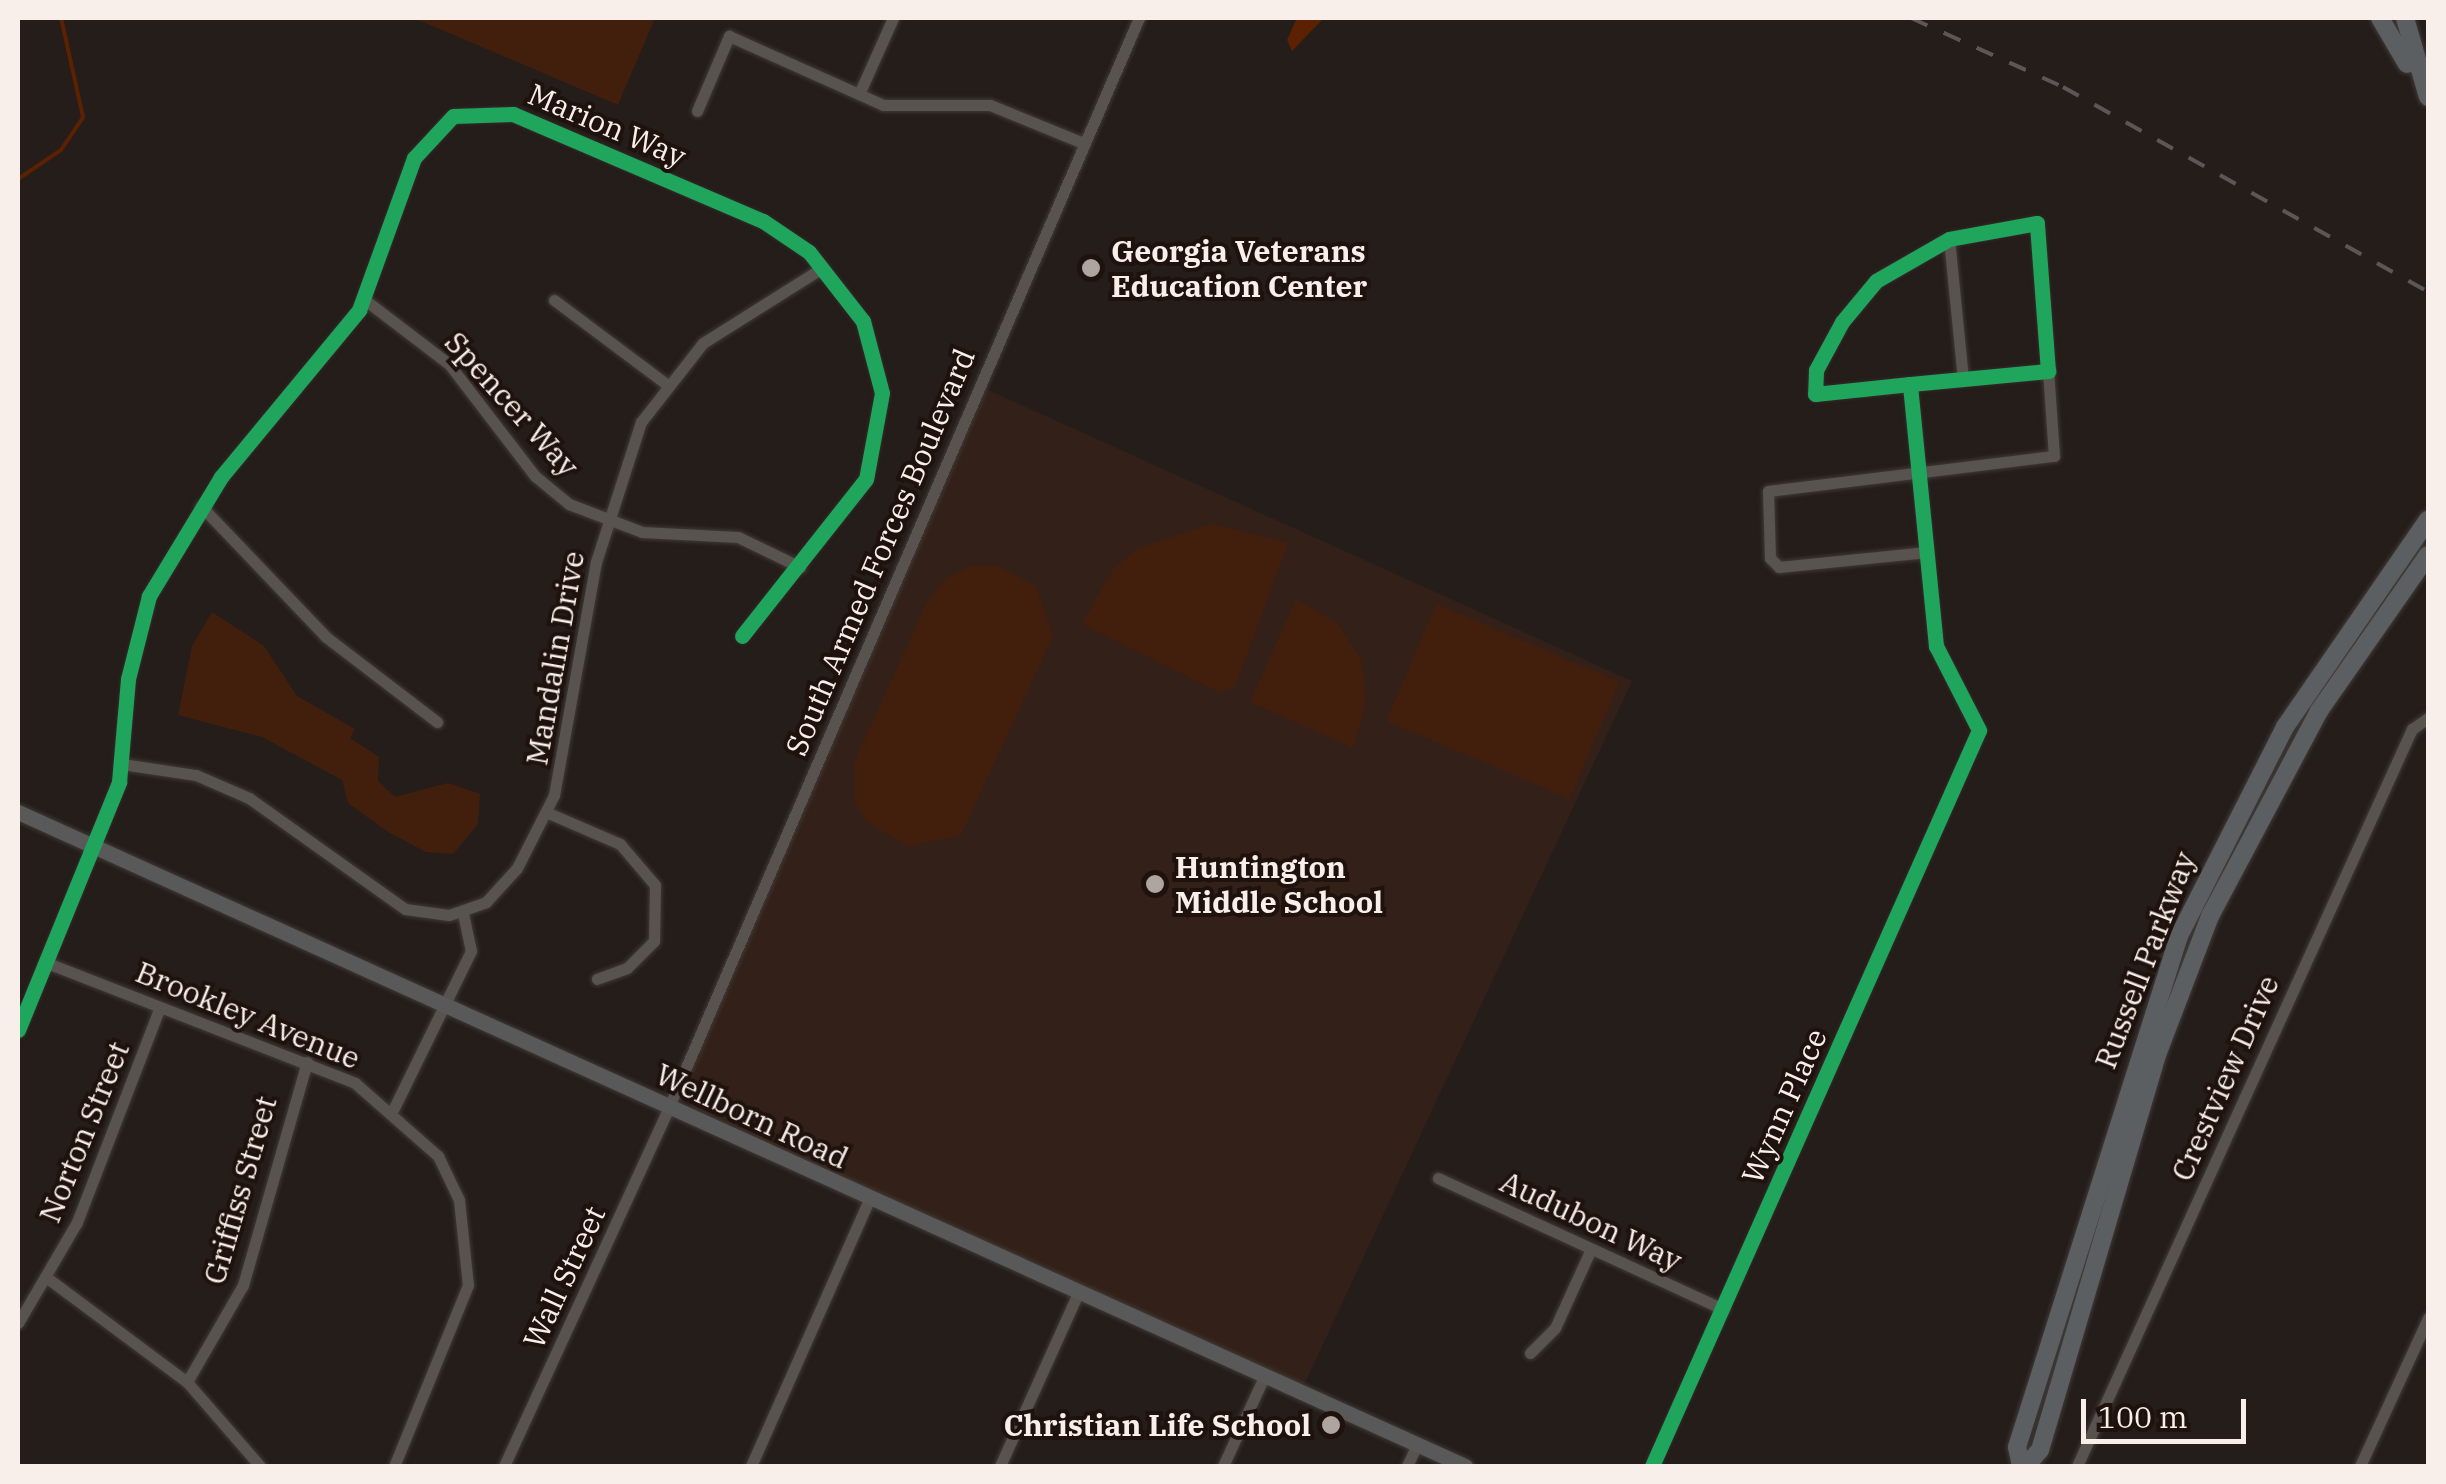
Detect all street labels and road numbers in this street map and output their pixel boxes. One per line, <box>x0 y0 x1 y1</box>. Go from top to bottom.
street label: Marion Way <box>523 76 691 174</box>
street label: Spencer Way <box>438 324 586 484</box>
street label: South Armed Forces Boulevard <box>778 343 982 761</box>
street label: Mandalin Drive <box>518 548 592 768</box>
street label: Russell Parkway <box>2087 846 2203 1074</box>
street label: Brookley Avenue <box>131 954 365 1076</box>
street label: Crestview Drive <box>2164 970 2286 1186</box>
street label: Wynn Place <box>1734 1023 1834 1189</box>
street label: Norton Street <box>31 1036 137 1228</box>
street label: Wellborn Road <box>650 1056 854 1176</box>
street label: Griffiss Street <box>196 1092 284 1288</box>
street label: Audubon Way <box>1495 1163 1687 1279</box>
street label: Wall Street <box>515 1200 613 1354</box>

